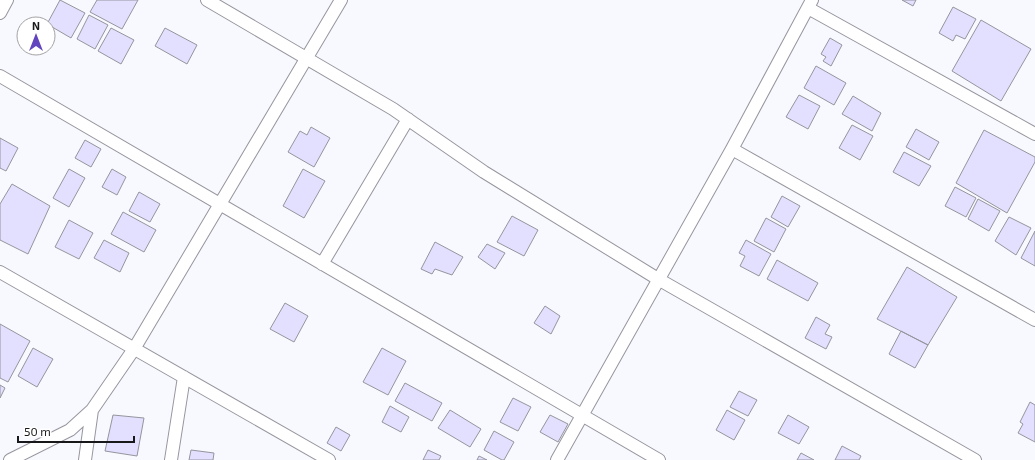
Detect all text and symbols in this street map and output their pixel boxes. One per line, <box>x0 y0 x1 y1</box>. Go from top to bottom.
north arrow <box>16 16 56 56</box>
text: N <box>32 19 40 32</box>
scale bar <box>18 418 134 444</box>
text: 50 m <box>24 424 51 438</box>

